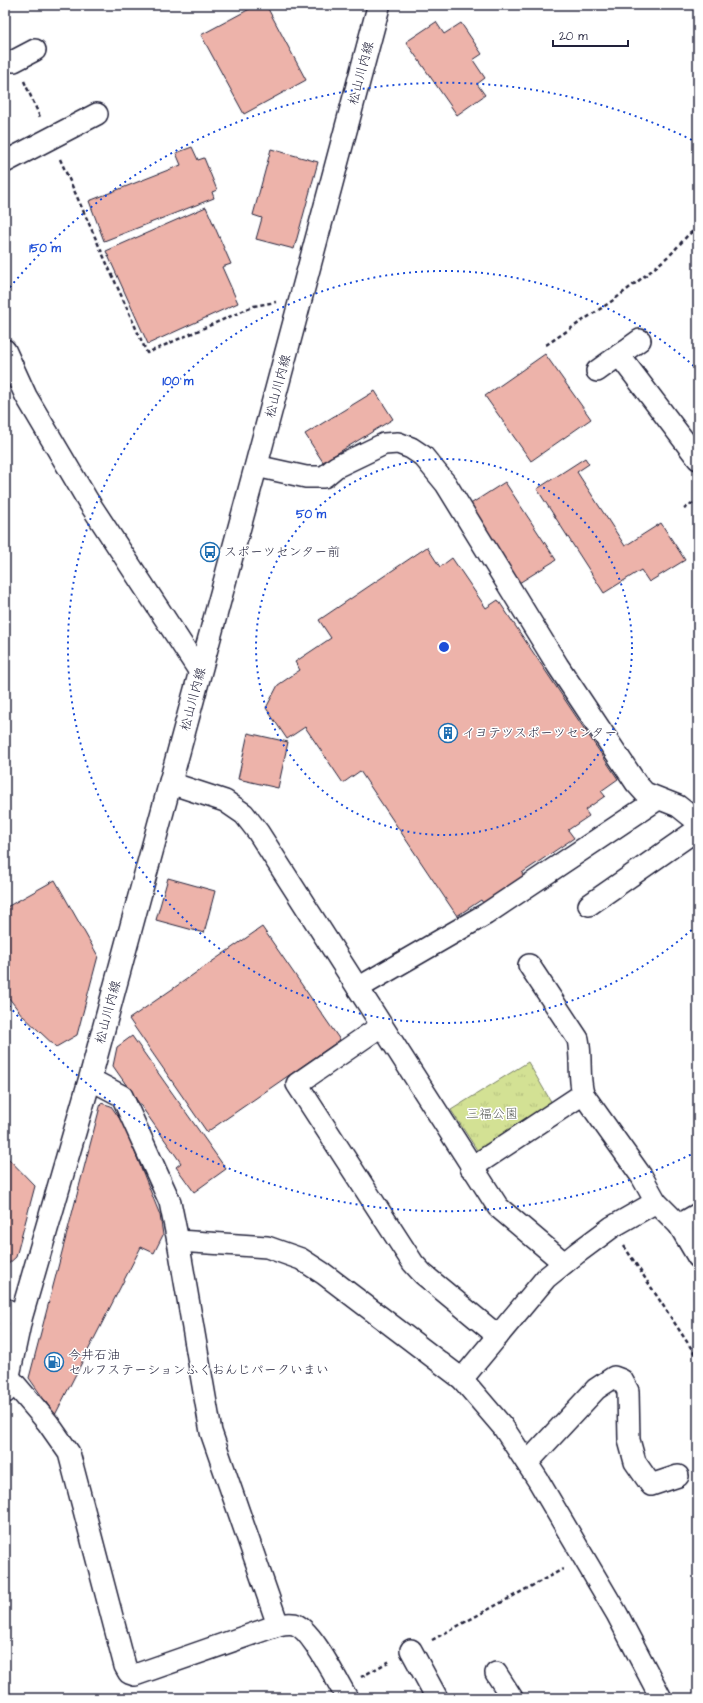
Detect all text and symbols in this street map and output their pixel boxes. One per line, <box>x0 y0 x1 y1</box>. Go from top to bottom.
scale bar <box>553 22 628 48</box>
text: 20 m <box>559 28 588 45</box>
street label: 松山川内線 <box>344 38 378 107</box>
text: 150 m <box>29 240 62 257</box>
street label: 松山川内線 <box>261 351 295 420</box>
text: 100 m <box>163 373 194 390</box>
text: 50 m <box>296 506 327 523</box>
bus stop icon: スポーツセンター前 <box>199 541 221 563</box>
place label: スポーツセンター前 <box>224 543 340 561</box>
centre of rings <box>437 640 451 654</box>
street label: 松山川内線 <box>176 664 210 733</box>
building icon: イヨテツスポーツセンター <box>437 722 459 744</box>
place label: イヨテツスポーツセンター <box>462 724 617 742</box>
street label: 松山川内線 <box>91 977 125 1046</box>
park label: 三福公園 <box>466 1105 518 1123</box>
place label: 今井石油 セルフステーションふくおんじパークいまい <box>68 1346 329 1379</box>
fuel station icon: 今井石油 セルフステーションふくおんじパークいまい <box>43 1351 65 1373</box>

